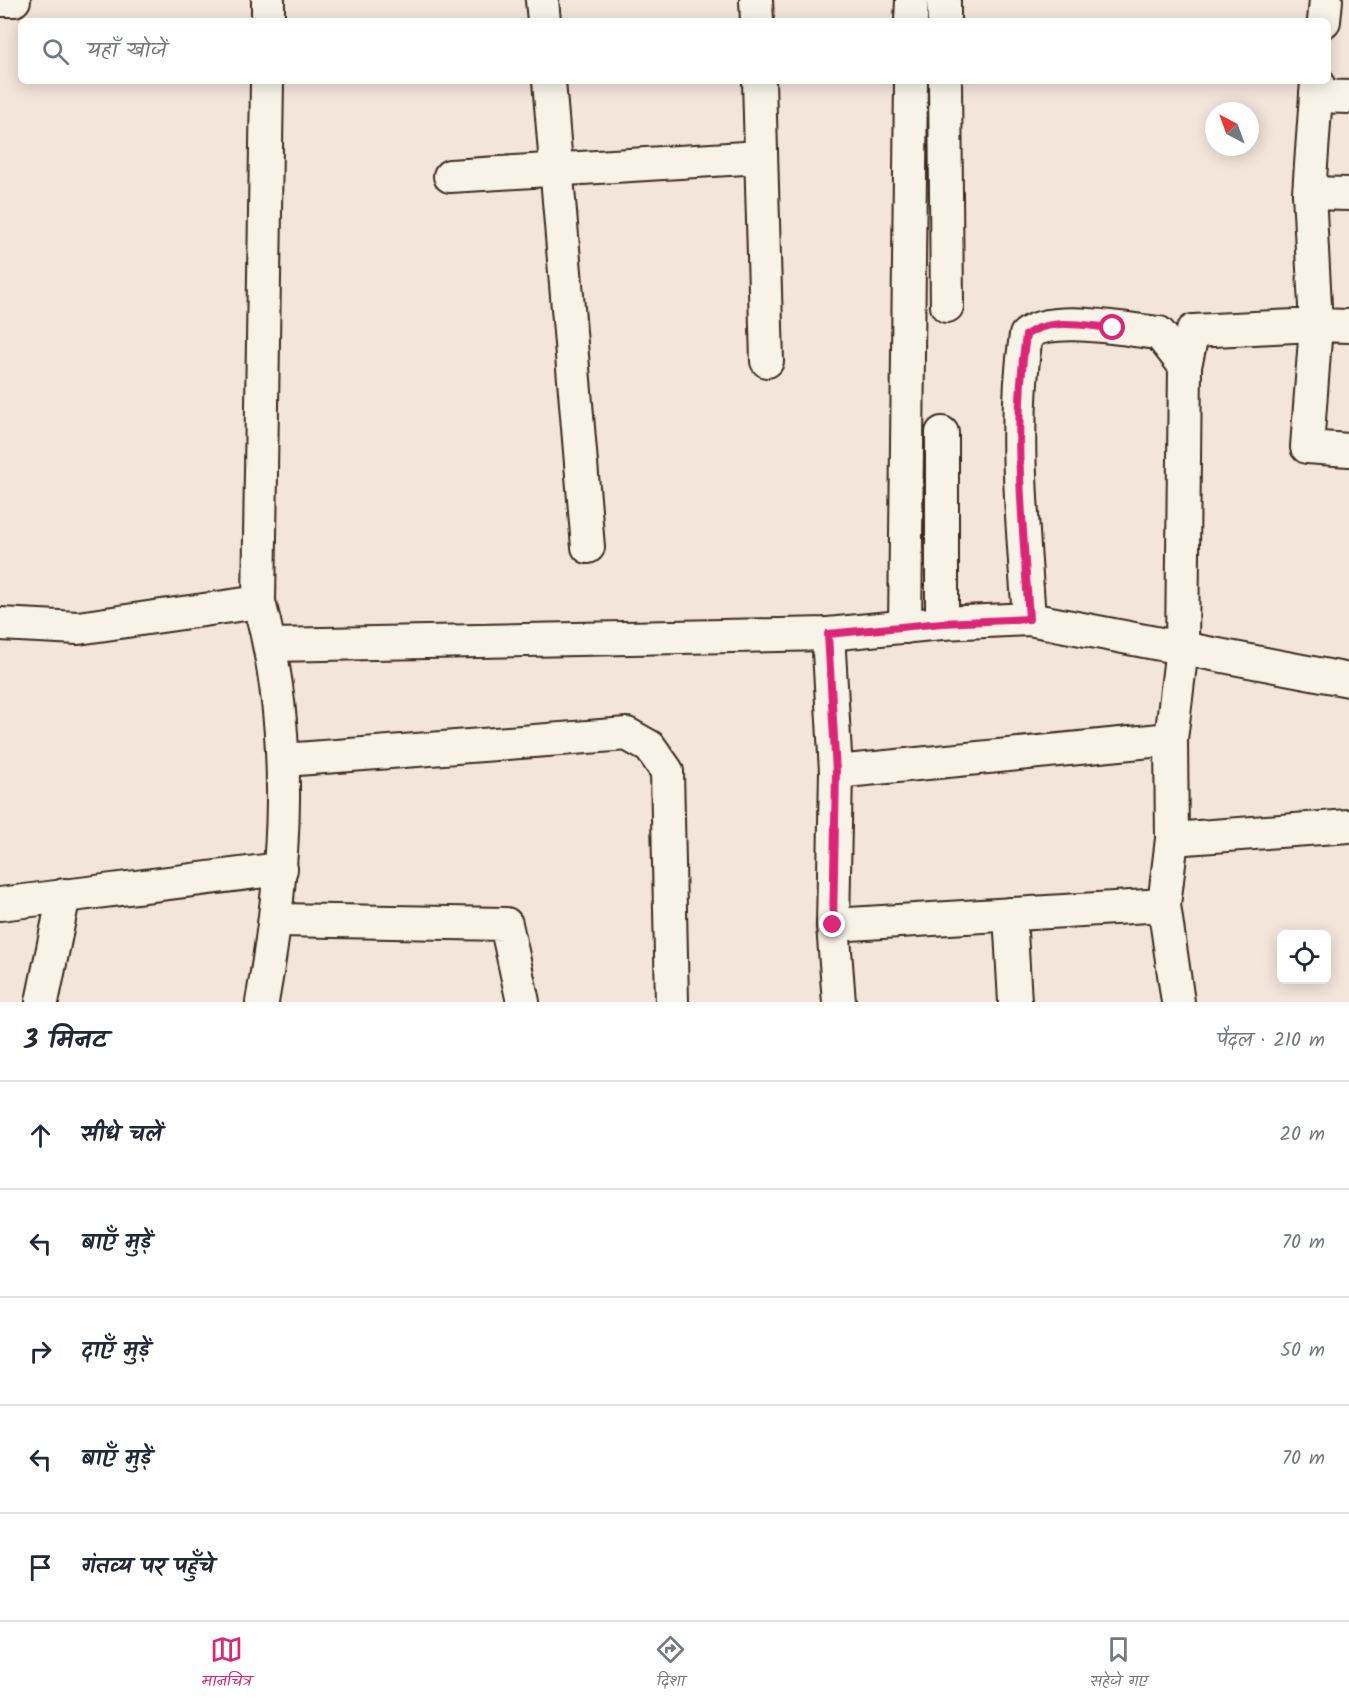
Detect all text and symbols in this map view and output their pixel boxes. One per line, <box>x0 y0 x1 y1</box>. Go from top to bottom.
search box <box>18 18 1331 84</box>
text: यहाँ खोजें <box>87 34 166 69</box>
icon: search <box>39 35 72 68</box>
north arrow <box>1205 102 1259 156</box>
route start <box>1099 314 1125 340</box>
route end <box>819 911 845 937</box>
map controls <box>1277 930 1331 984</box>
button: locate <box>1277 930 1331 984</box>
text: 3 मिनट <box>24 1020 107 1062</box>
text: पैदल · 210 m <box>1217 1025 1325 1057</box>
text: सीधे चलें <box>81 1118 162 1153</box>
icon: ahead <box>24 1119 57 1152</box>
text: 20 m <box>1279 1119 1325 1151</box>
text: बाएँ मुड़ें <box>81 1226 152 1261</box>
icon: left <box>24 1227 57 1260</box>
text: 70 m <box>1282 1227 1325 1259</box>
text: दाएँ मुड़ें <box>81 1334 150 1369</box>
icon: right <box>24 1335 57 1368</box>
text: 50 m <box>1280 1335 1325 1367</box>
text: बाएँ मुड़ें <box>81 1442 152 1477</box>
icon: left <box>24 1443 57 1476</box>
text: 70 m <box>1282 1443 1325 1475</box>
text: गंतव्य पर पहुँचे <box>81 1550 214 1585</box>
icon: arrive <box>24 1551 57 1584</box>
tab: मानचित्र <box>202 1633 251 1694</box>
tab: दिशा <box>654 1633 687 1694</box>
tab: सहेजे गए <box>1090 1633 1147 1694</box>

